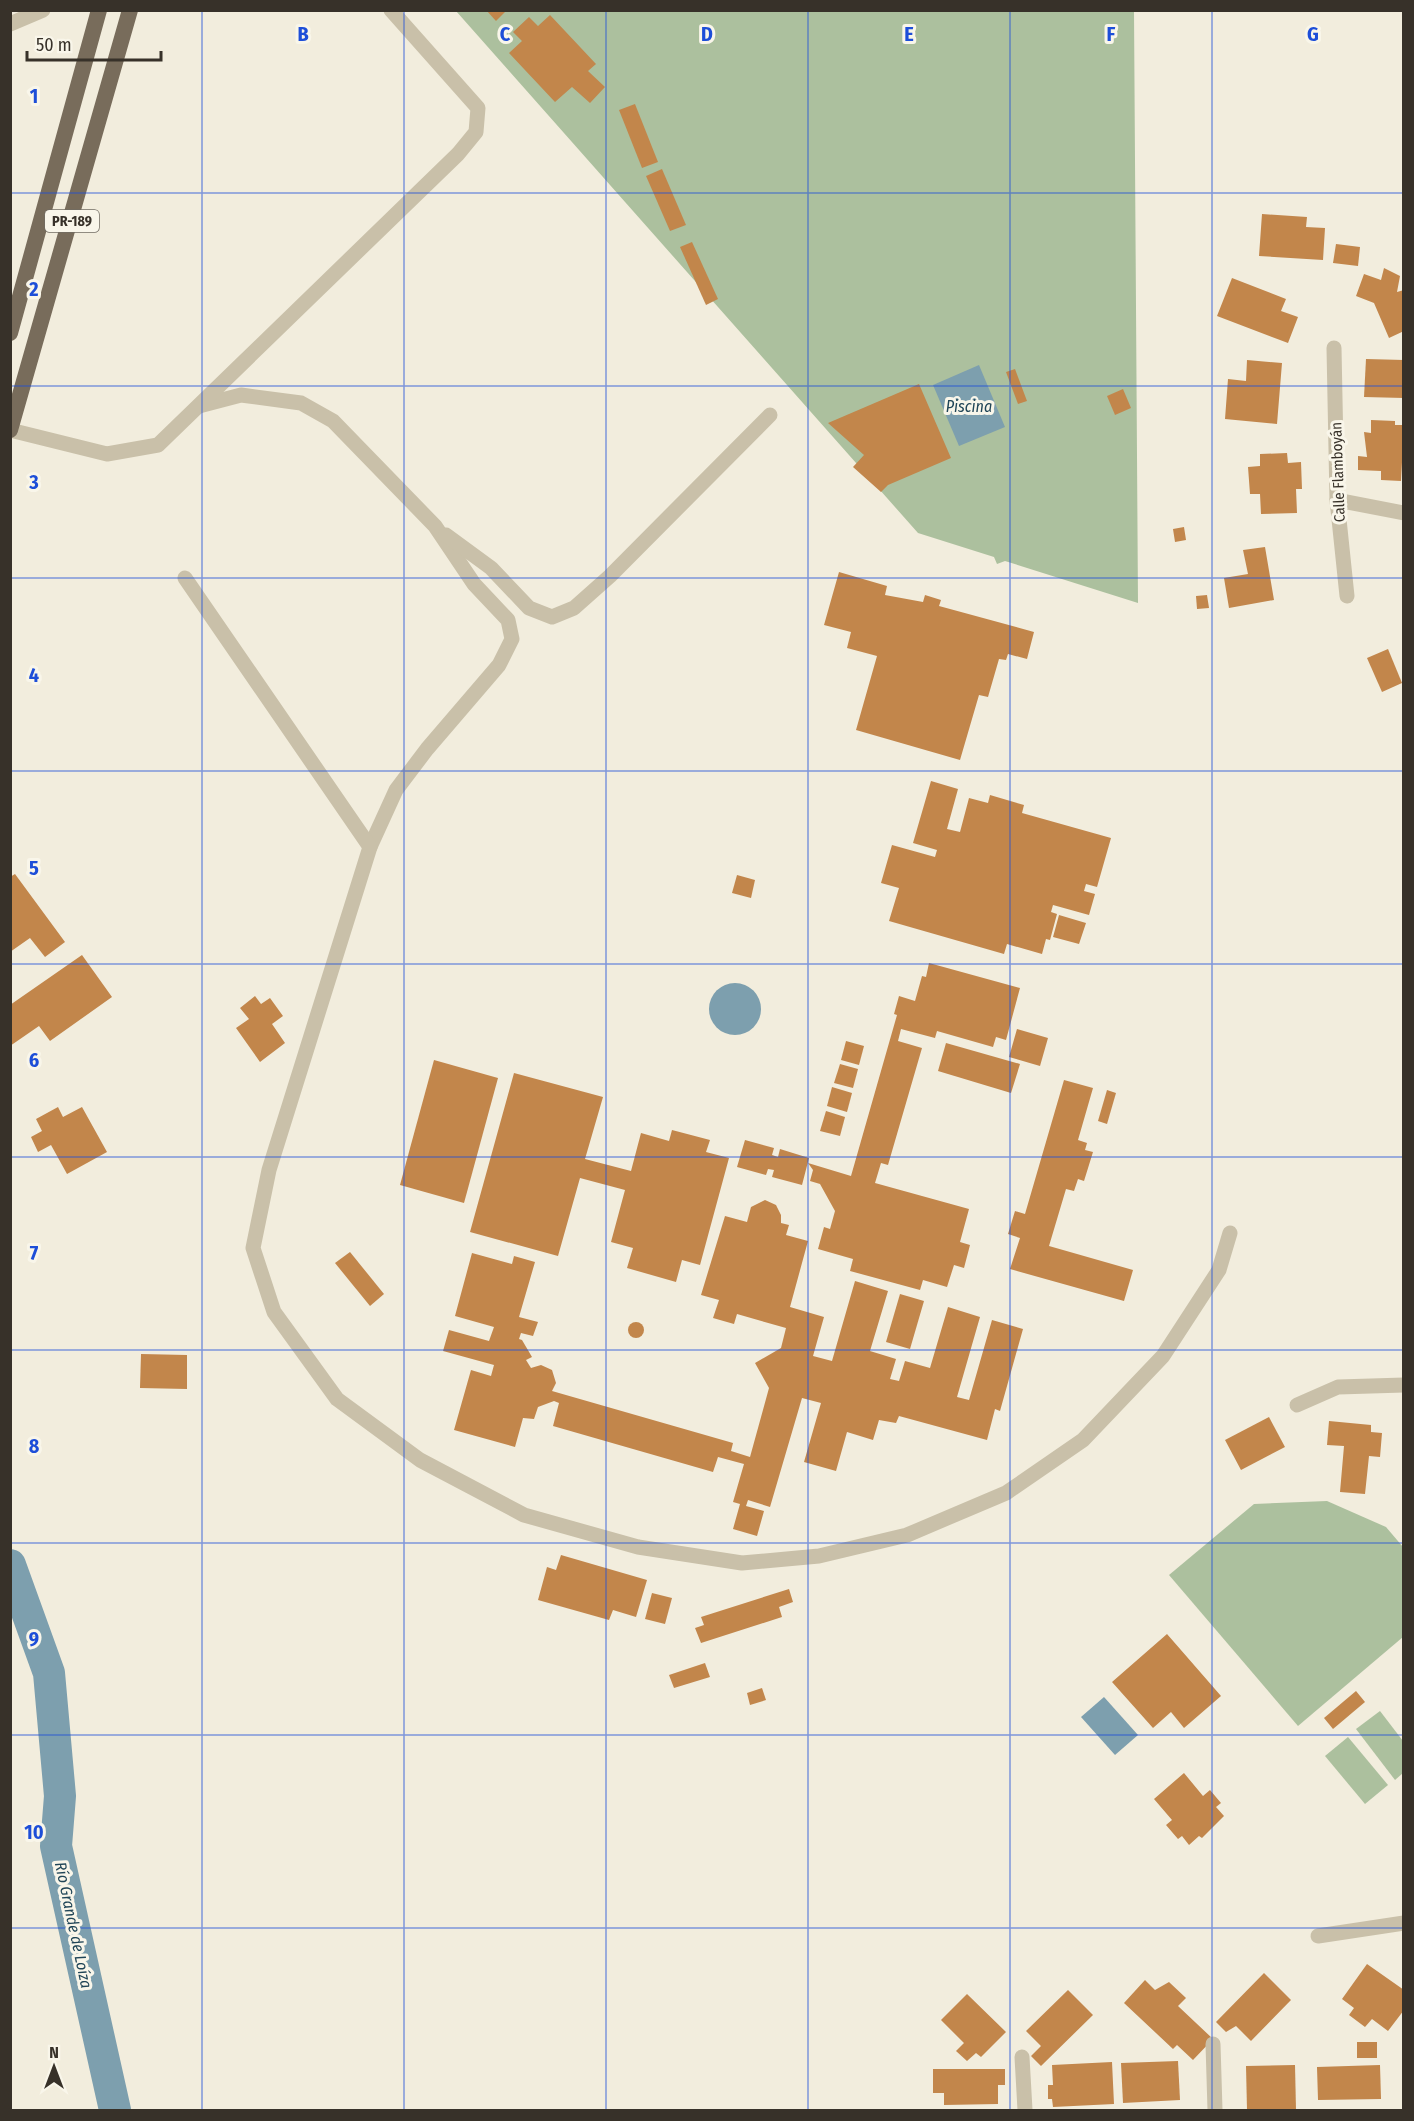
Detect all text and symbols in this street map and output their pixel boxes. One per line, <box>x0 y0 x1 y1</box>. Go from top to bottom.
text: B <box>297 22 309 46</box>
text: C <box>500 22 511 46</box>
text: D <box>701 22 713 46</box>
text: E <box>904 22 914 46</box>
text: F <box>1107 22 1116 46</box>
text: G <box>1307 22 1319 46</box>
scale bar <box>27 24 160 62</box>
text: 50 m <box>36 34 72 56</box>
text: 1 <box>30 84 38 108</box>
road number: PR-189 <box>45 210 99 232</box>
text: 2 <box>28 277 39 301</box>
water label: Piscina <box>946 397 992 416</box>
street label: Calle Flamboyán <box>1327 422 1349 522</box>
text: 3 <box>28 470 39 494</box>
text: 4 <box>29 663 39 687</box>
text: 5 <box>29 856 39 880</box>
text: 6 <box>29 1048 39 1072</box>
text: 7 <box>30 1241 39 1265</box>
text: 8 <box>29 1434 40 1458</box>
text: 9 <box>29 1627 39 1651</box>
text: 10 <box>24 1820 44 1844</box>
water label: Río Grande de Loíza <box>51 1860 96 1990</box>
north arrow <box>24 2037 84 2097</box>
text: N <box>49 2043 59 2062</box>

